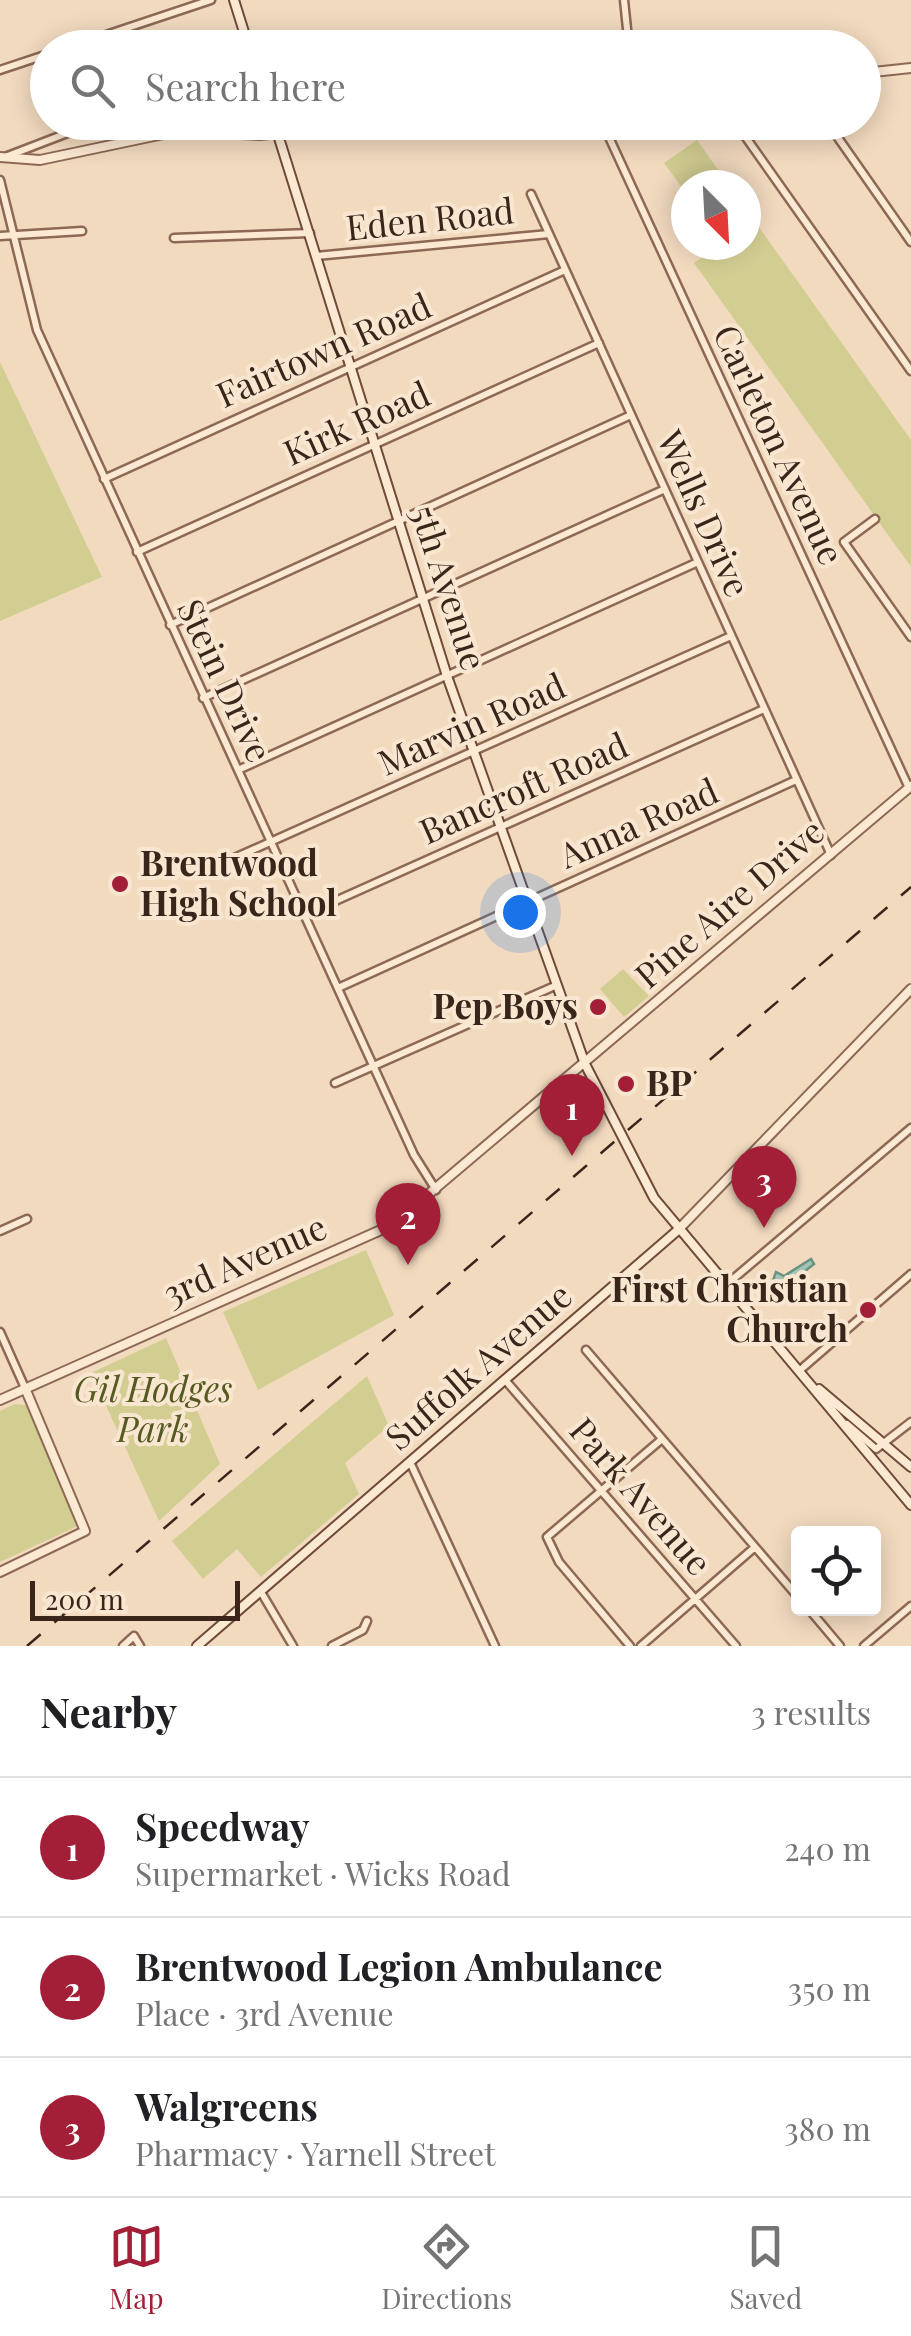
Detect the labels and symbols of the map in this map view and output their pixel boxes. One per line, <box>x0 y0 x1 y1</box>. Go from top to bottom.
north arrow <box>671 170 761 260</box>
street label: Eden Road <box>343 185 516 250</box>
street label: Fairtown Road <box>208 280 438 417</box>
street label: Carleton Avenue <box>704 317 856 571</box>
street label: Kirk Road <box>276 369 436 475</box>
street label: Wells Drive <box>647 422 763 603</box>
street label: 5th Avenue <box>402 499 499 676</box>
street label: Stein Drive <box>168 591 284 769</box>
street label: Marvin Road <box>370 661 572 785</box>
street label: Bancroft Road <box>412 720 634 854</box>
street label: Anna Road <box>550 766 725 878</box>
street label: Pine Aire Drive <box>624 807 833 997</box>
place label: Brentwood High School <box>140 838 337 925</box>
marker: Brentwood High School <box>109 873 131 895</box>
your location <box>495 887 546 938</box>
place label: Pep Boys <box>433 981 578 1028</box>
marker: Pep Boys <box>587 996 609 1018</box>
place label: BP <box>646 1058 692 1105</box>
marker: BP <box>615 1073 637 1095</box>
pin: 1 <box>540 1074 604 1156</box>
pin: 3 <box>732 1146 796 1228</box>
pin: 2 <box>376 1182 440 1265</box>
street label: 3rd Avenue <box>155 1202 333 1316</box>
place label: First Christian Church <box>611 1264 848 1351</box>
street label: Suffolk Avenue <box>374 1271 580 1459</box>
marker: First Christian Church <box>857 1299 879 1321</box>
park label: Gil Hodges Park <box>74 1364 232 1451</box>
street label: Park Avenue <box>560 1407 723 1584</box>
scale bar <box>30 1576 240 1620</box>

